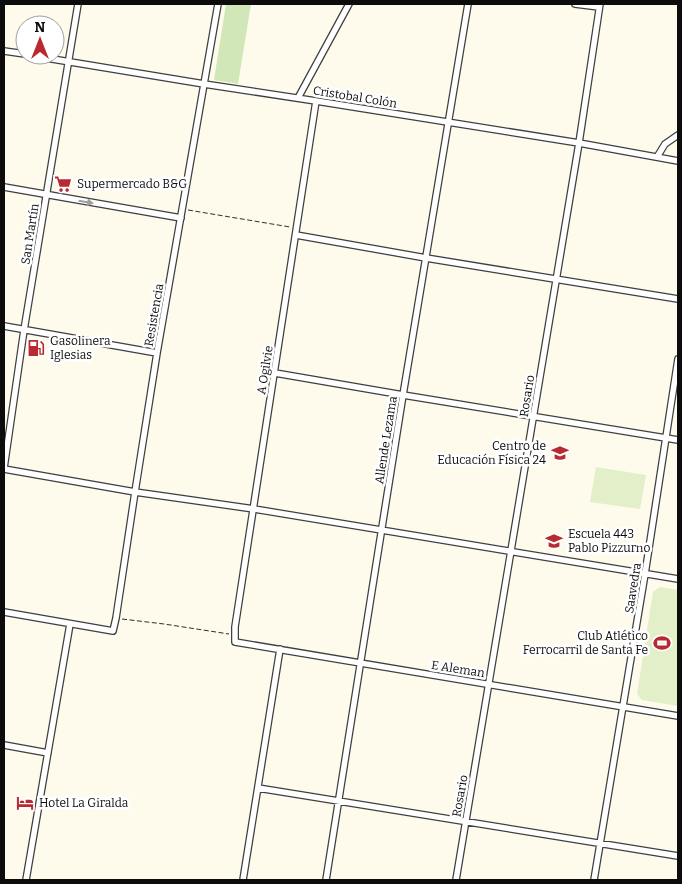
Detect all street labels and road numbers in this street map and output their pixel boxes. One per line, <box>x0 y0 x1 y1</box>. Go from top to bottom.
street label: Cristobal Colón <box>312 83 398 111</box>
street label: San Martín <box>18 202 42 265</box>
street label: Resistencia <box>142 282 166 348</box>
street label: A Ogilvie <box>254 345 276 395</box>
street label: Rosario <box>517 374 537 418</box>
street label: Allende Lezama <box>372 395 400 485</box>
street label: Saavedra <box>622 561 644 614</box>
street label: E Aleman <box>430 658 486 680</box>
street label: Rosario <box>449 774 471 818</box>

